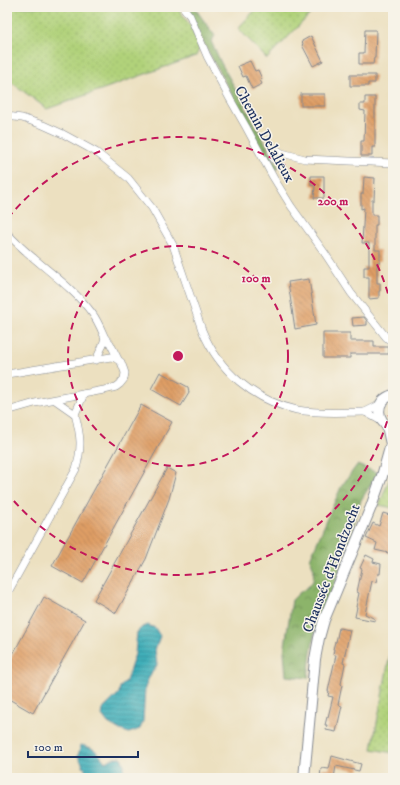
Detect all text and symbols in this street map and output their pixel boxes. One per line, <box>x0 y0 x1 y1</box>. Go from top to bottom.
street label: Chemin Delalieux <box>230 83 299 186</box>
text: 200 m <box>318 194 348 209</box>
text: 100 m <box>242 271 270 286</box>
centre of rings <box>171 349 185 363</box>
street label: Chaussée d'Hondzocht <box>298 501 365 635</box>
scale bar <box>28 733 138 759</box>
text: 100 m <box>34 740 63 755</box>

